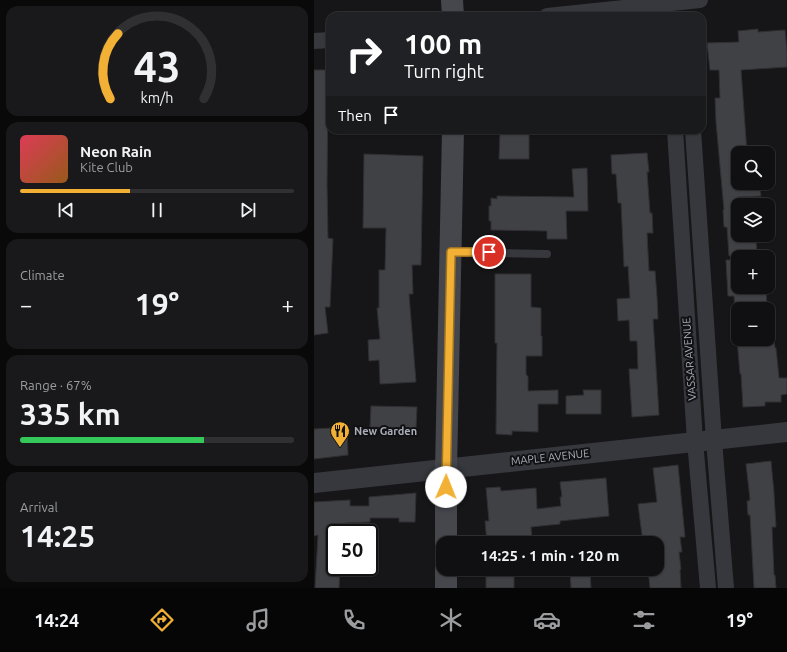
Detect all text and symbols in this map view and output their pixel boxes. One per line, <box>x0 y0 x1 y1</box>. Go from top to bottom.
icon: right <box>338 28 390 80</box>
text: 100 m <box>404 28 482 59</box>
text: 43 <box>134 43 180 90</box>
text: Turn right <box>404 61 484 81</box>
text: km/h <box>141 90 173 106</box>
icon: arrive <box>380 104 402 126</box>
text: Then <box>338 107 372 124</box>
text: Neon Rain <box>80 143 152 160</box>
map controls <box>731 146 775 346</box>
button: search <box>731 146 775 190</box>
text: Kite Club <box>80 160 133 174</box>
button: layers <box>731 198 775 242</box>
icon: previous <box>55 199 77 221</box>
icon: pause <box>146 199 168 221</box>
icon: next <box>237 199 259 221</box>
pin <box>472 235 506 269</box>
icon: arrive <box>478 241 500 263</box>
button: + <box>731 250 775 294</box>
text: Climate <box>20 268 65 282</box>
text: 19° <box>135 287 179 321</box>
text: − <box>20 292 32 317</box>
text: + <box>282 292 294 317</box>
button: − <box>731 302 775 346</box>
street label: VASSAR AVENUE <box>680 317 698 401</box>
text: Range · 67% <box>20 378 92 392</box>
text: 335 km <box>20 397 121 431</box>
restaurant icon: New Garden <box>329 420 351 448</box>
place label: New Garden <box>354 425 417 437</box>
street label: MAPLE AVENUE <box>510 447 590 467</box>
position arrow <box>425 466 467 508</box>
text: Arrival <box>20 500 58 514</box>
text: 14:25 <box>20 519 95 553</box>
speed limit sign: 50 <box>326 524 378 576</box>
text: 14:25 · 1 min · 120 m <box>481 547 619 564</box>
icon: directions <box>148 606 176 634</box>
icon: music <box>244 606 272 634</box>
icon: phone <box>340 606 368 634</box>
icon: climate <box>437 606 465 634</box>
icon: car <box>533 606 561 634</box>
icon: filters <box>630 606 658 634</box>
text: 14:24 <box>34 610 79 630</box>
text: 19° <box>726 610 753 630</box>

